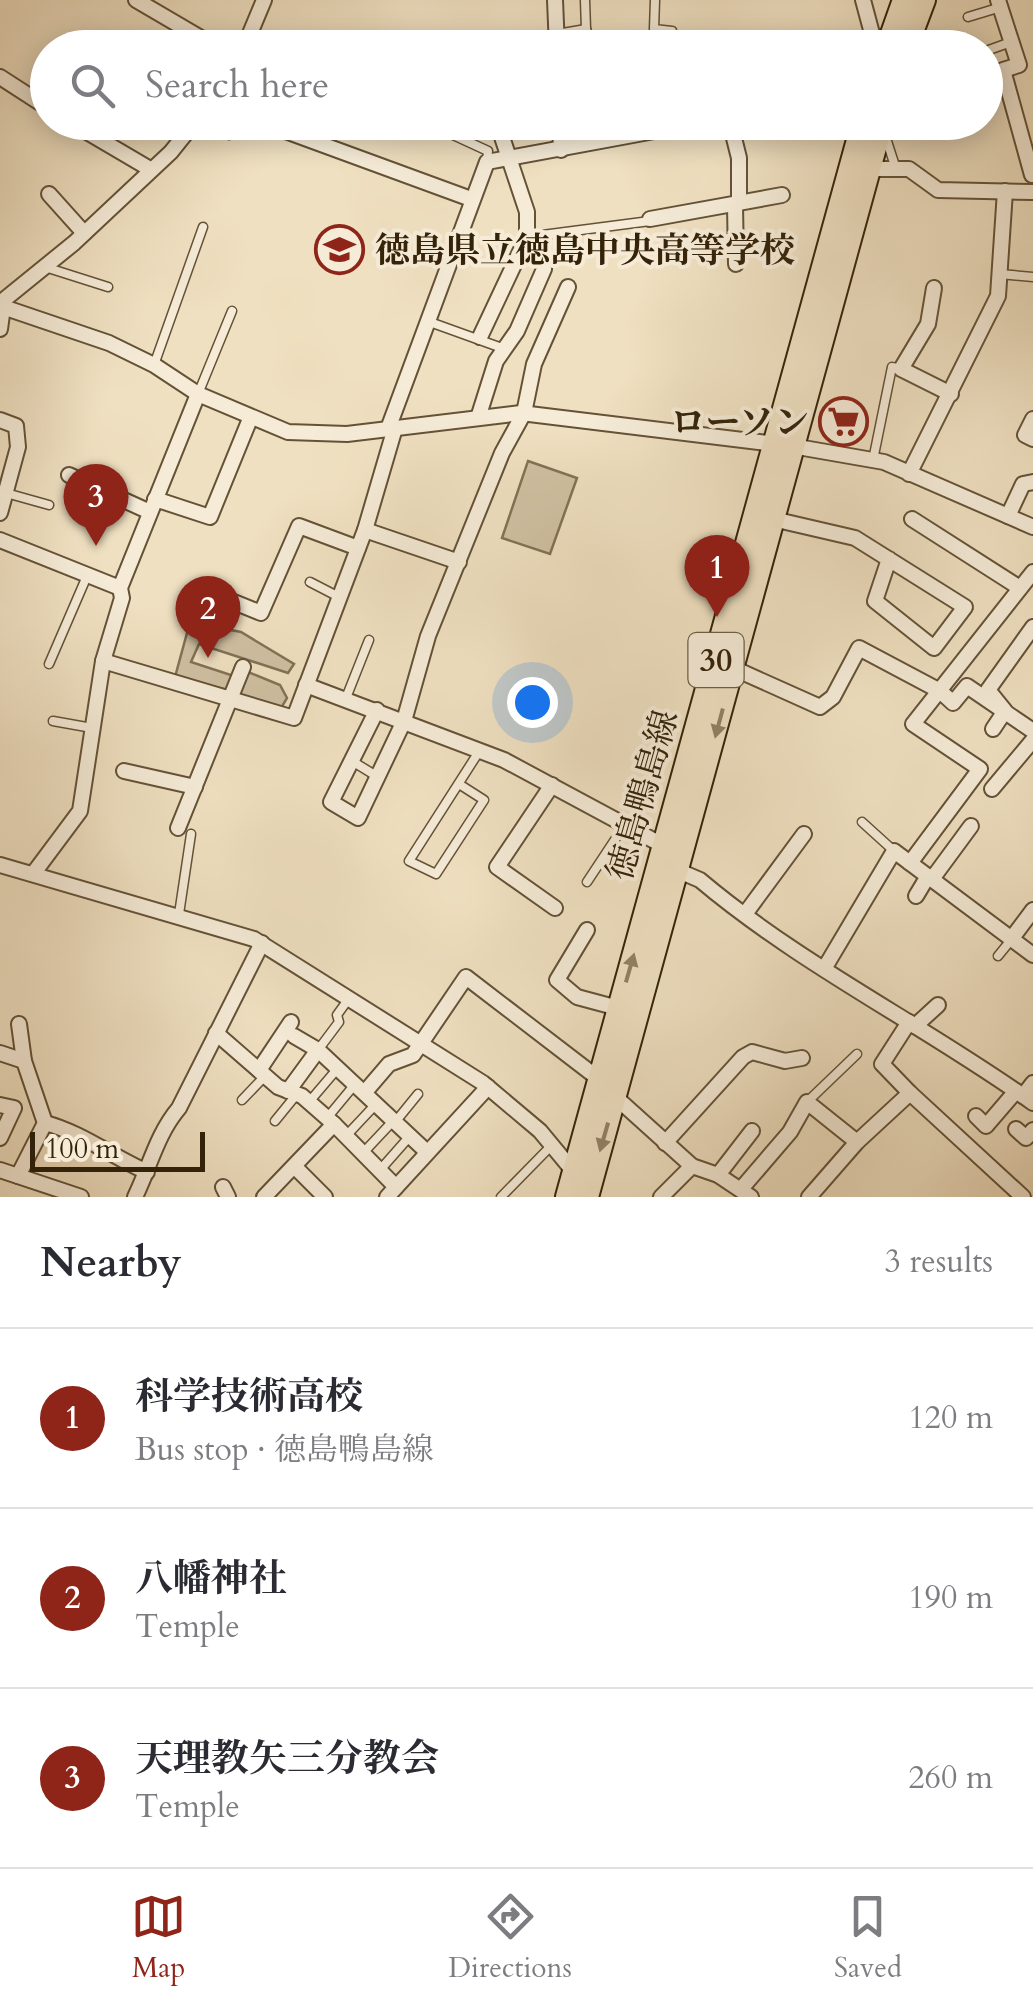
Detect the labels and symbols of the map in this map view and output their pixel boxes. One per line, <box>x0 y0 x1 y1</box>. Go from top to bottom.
school or university icon: 徳島県立徳島中央高等学校 <box>314 224 366 276</box>
place label: 徳島県立徳島中央高等学校 <box>375 227 795 275</box>
supermarket icon: ローソン <box>818 396 870 448</box>
place label: ローソン <box>670 399 809 447</box>
pin: 3 <box>64 464 128 546</box>
pin: 1 <box>684 534 750 617</box>
pin: 2 <box>176 576 240 658</box>
road number: 30 <box>688 633 744 687</box>
your location <box>507 677 558 728</box>
street label: 徳島鴨島線 <box>596 705 690 886</box>
one-way arrow <box>710 708 726 739</box>
one-way arrow <box>622 952 638 983</box>
one-way arrow <box>595 1122 611 1153</box>
scale bar <box>30 1127 205 1172</box>

